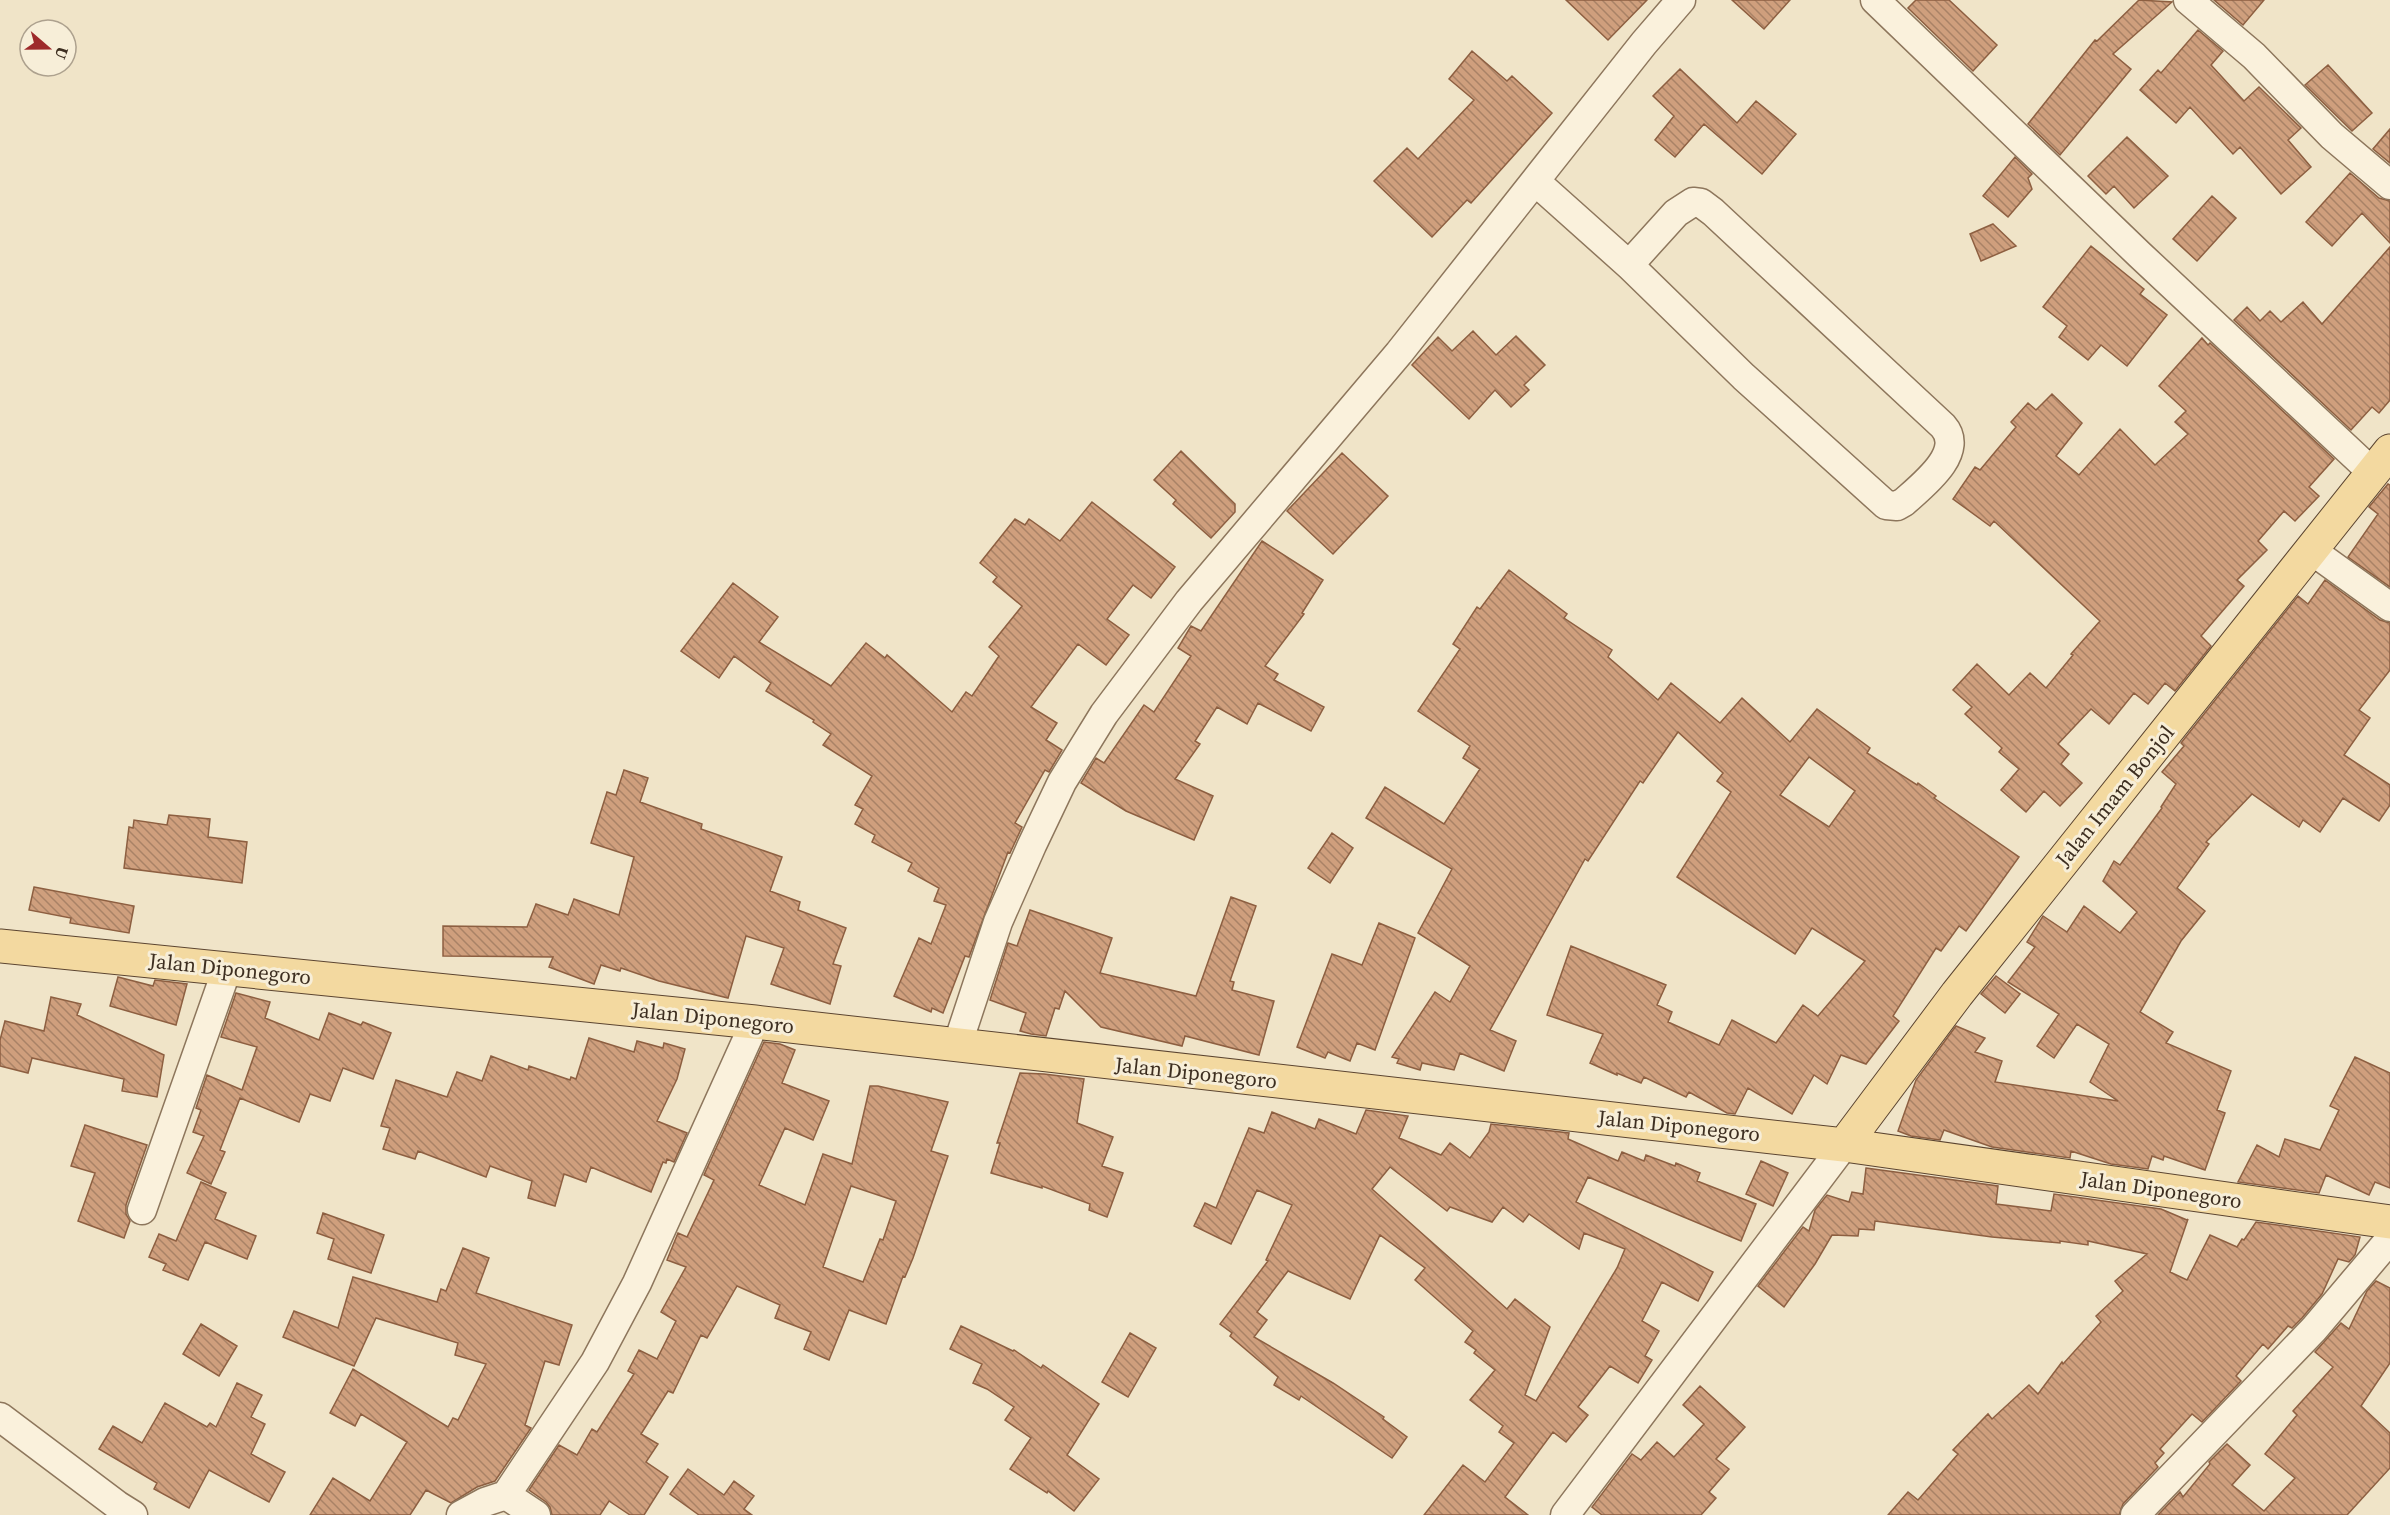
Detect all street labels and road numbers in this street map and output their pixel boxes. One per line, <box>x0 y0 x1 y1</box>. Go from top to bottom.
street label: Jalan Imam Bonjol <box>2048 719 2181 873</box>
street label: Jalan Diponegoro <box>147 945 313 991</box>
street label: Jalan Diponegoro <box>630 994 796 1040</box>
street label: Jalan Diponegoro <box>1113 1049 1279 1095</box>
street label: Jalan Diponegoro <box>1596 1102 1762 1148</box>
street label: Jalan Diponegoro <box>2077 1164 2244 1215</box>

